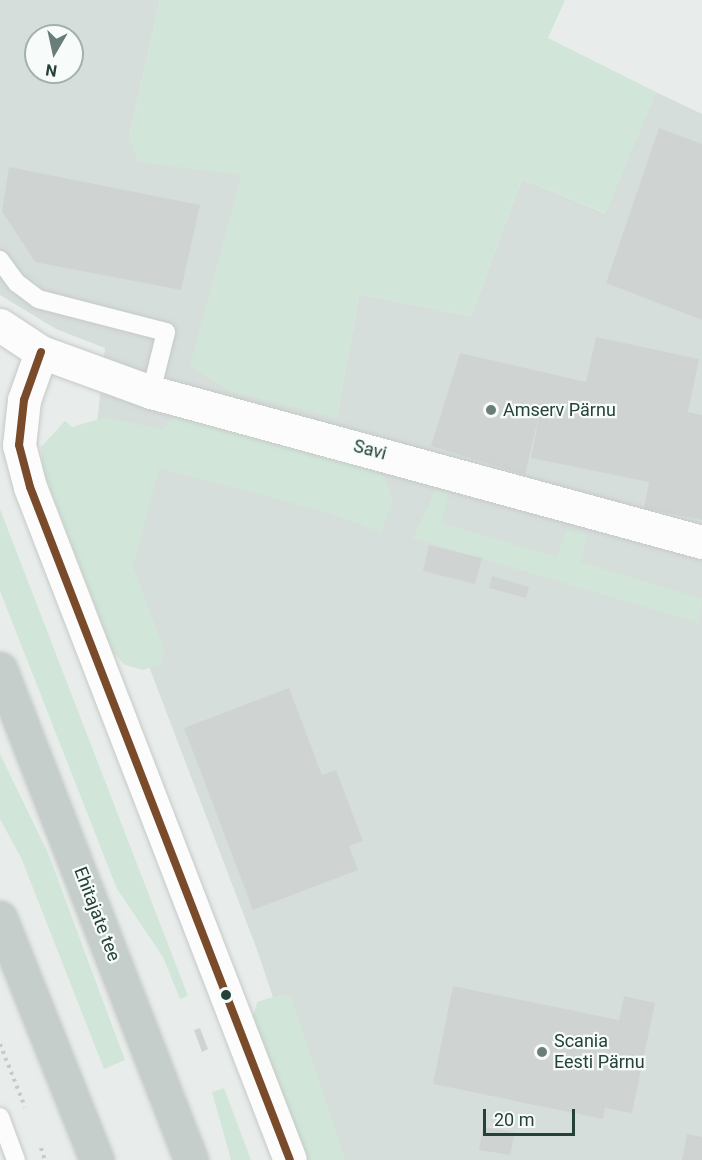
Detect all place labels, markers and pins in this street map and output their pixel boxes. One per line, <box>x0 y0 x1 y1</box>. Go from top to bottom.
place label: Amserv Pärnu <box>503 399 616 421</box>
marker: Amserv Pärnu <box>484 403 498 417</box>
unlabelled marker <box>220 989 232 1001</box>
place label: Scania Eesti Pärnu <box>554 1031 645 1074</box>
marker: Scania Eesti Pärnu <box>535 1045 549 1059</box>

